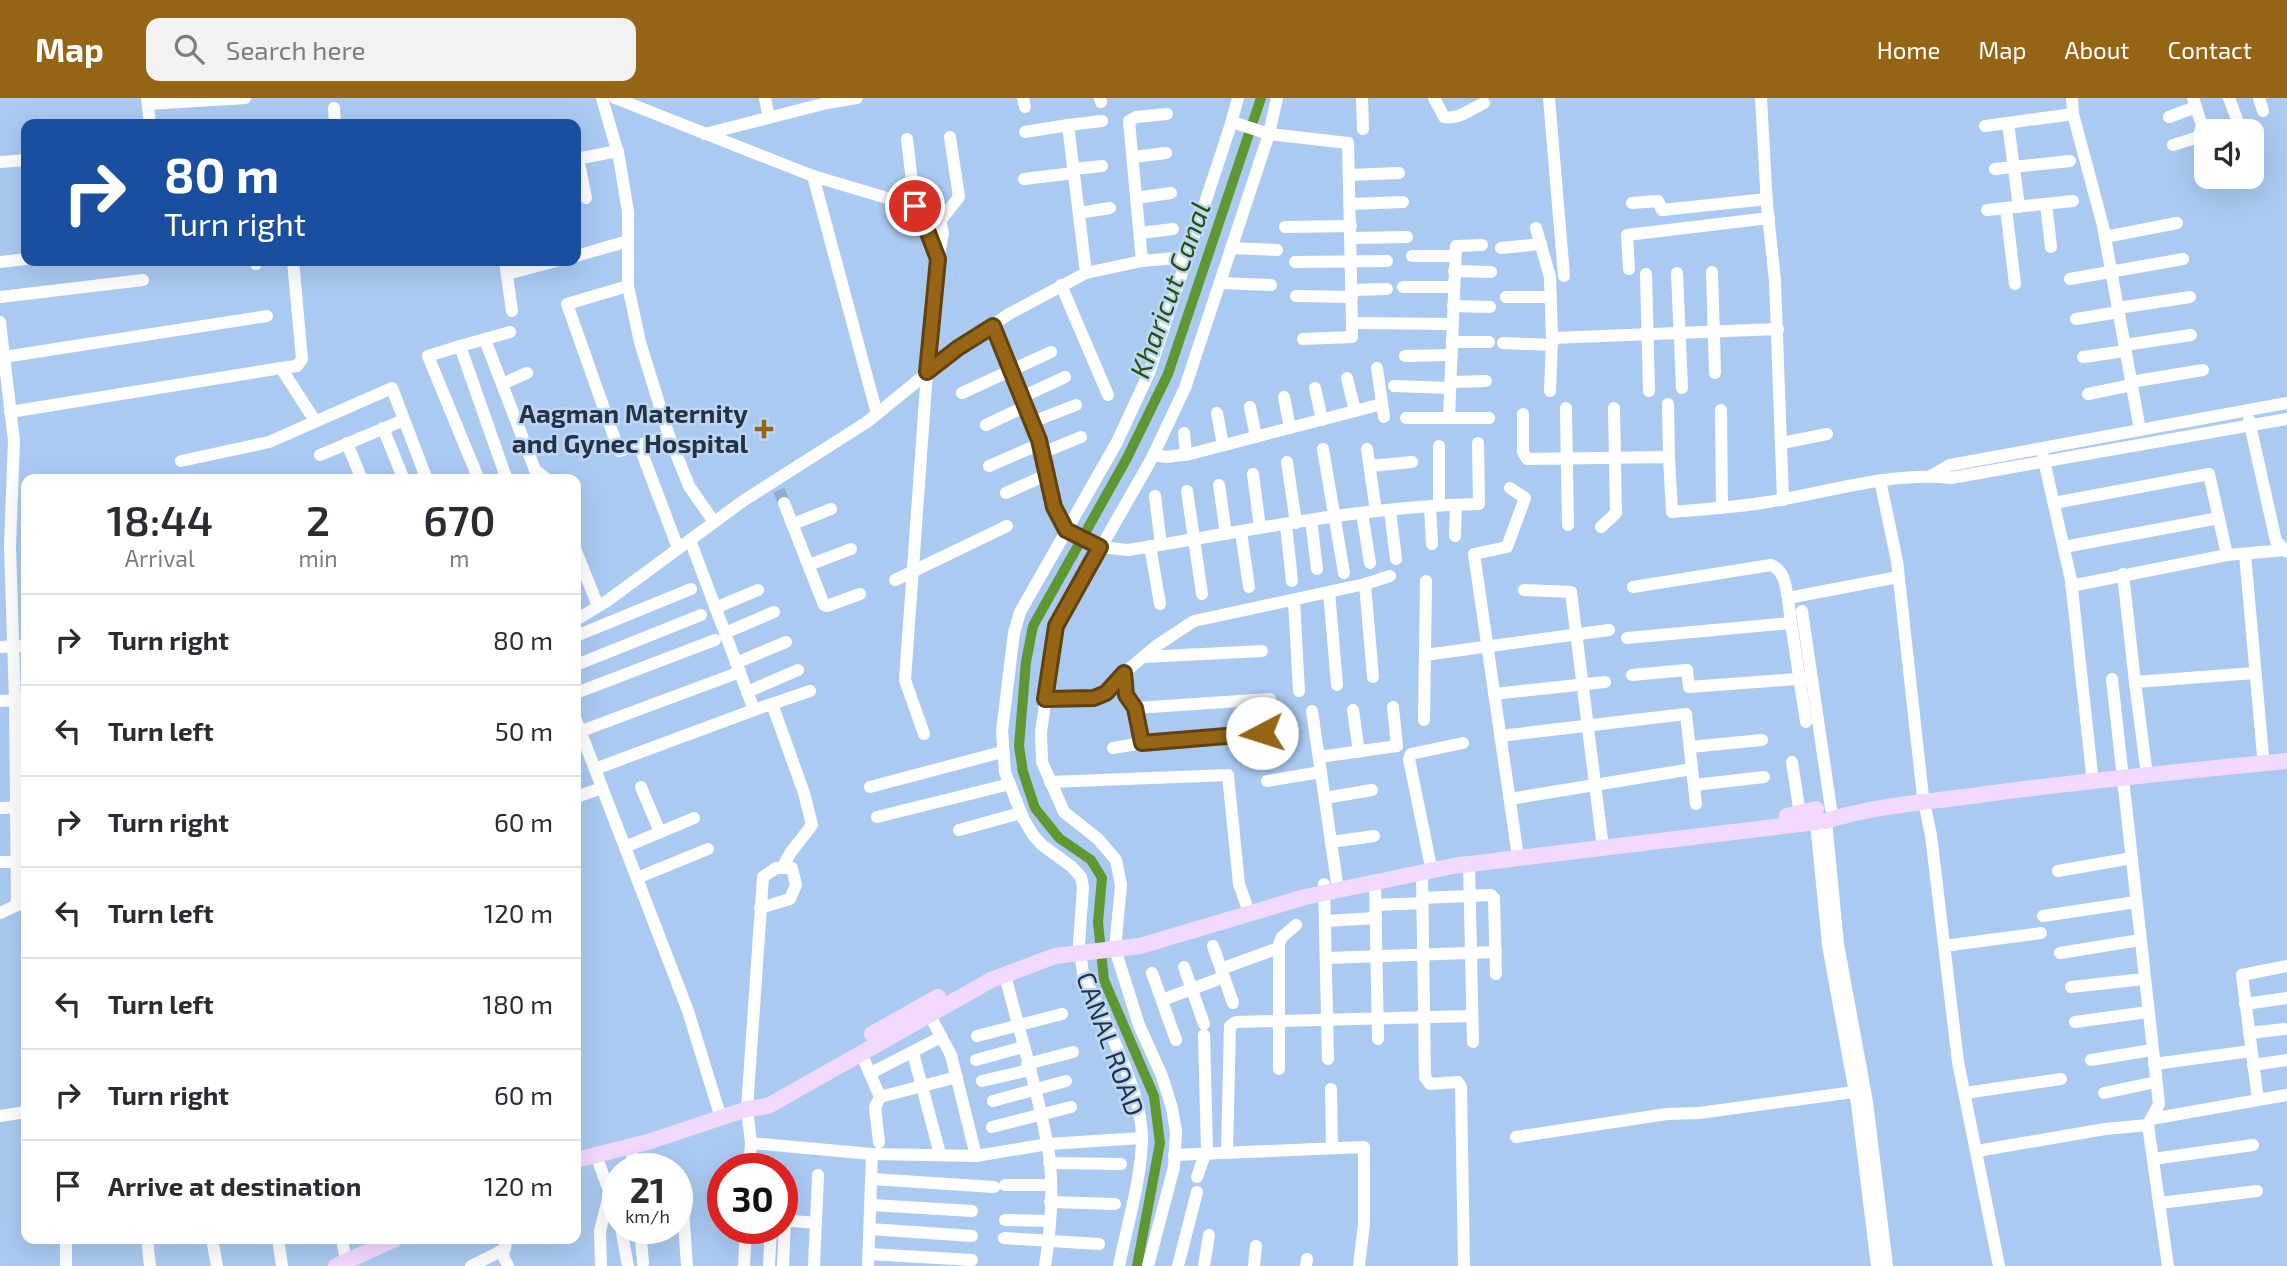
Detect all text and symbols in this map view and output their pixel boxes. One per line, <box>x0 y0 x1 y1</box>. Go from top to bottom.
search box <box>146 18 636 81</box>
text: Map <box>35 29 104 69</box>
icon: search <box>170 30 208 68</box>
text: Search here <box>226 34 365 65</box>
text: Home <box>1877 35 1940 64</box>
text: Map <box>1978 35 2026 64</box>
text: About <box>2064 35 2130 64</box>
text: Contact <box>2168 35 2252 64</box>
map controls <box>2194 119 2264 189</box>
button: sound <box>2194 119 2264 189</box>
text: 80 m <box>164 144 279 203</box>
icon: right <box>49 147 140 238</box>
pin <box>885 176 945 236</box>
icon: arrive <box>896 187 934 225</box>
water label: Kharicut Canal <box>1121 197 1217 383</box>
text: Turn right <box>164 204 306 242</box>
place label: Aagman Maternity and Gynec Hospital <box>512 397 748 459</box>
marker: Aagman Maternity and Gynec Hospital <box>754 419 774 439</box>
text: 18:44 <box>106 494 213 544</box>
text: 2 <box>306 494 330 544</box>
text: 670 <box>423 494 496 544</box>
text: Arrival <box>125 544 195 572</box>
text: min <box>299 544 338 572</box>
text: m <box>449 544 469 572</box>
icon: right <box>49 621 87 659</box>
text: Turn right <box>108 624 229 655</box>
text: 80 m <box>493 624 553 655</box>
position arrow <box>1225 696 1299 770</box>
icon: left <box>49 712 87 750</box>
text: Turn left <box>108 715 214 746</box>
text: 50 m <box>495 715 553 746</box>
icon: right <box>49 803 87 841</box>
text: Turn right <box>108 806 229 837</box>
text: 60 m <box>494 806 553 837</box>
icon: left <box>49 894 87 932</box>
text: Turn left <box>108 897 214 928</box>
text: 120 m <box>484 897 553 928</box>
street label: CANAL ROAD <box>1071 967 1152 1120</box>
icon: left <box>49 985 87 1023</box>
text: Turn left <box>108 988 214 1019</box>
text: 180 m <box>483 988 553 1019</box>
icon: right <box>49 1076 87 1114</box>
text: Turn right <box>108 1079 229 1110</box>
text: 60 m <box>494 1079 553 1110</box>
speed limit sign: 30 <box>707 1153 798 1244</box>
icon: arrive <box>49 1167 87 1205</box>
text: 21 <box>630 1168 665 1210</box>
text: Arrive at destination <box>108 1170 361 1201</box>
text: 120 m <box>484 1170 553 1201</box>
text: km/h <box>625 1205 670 1227</box>

